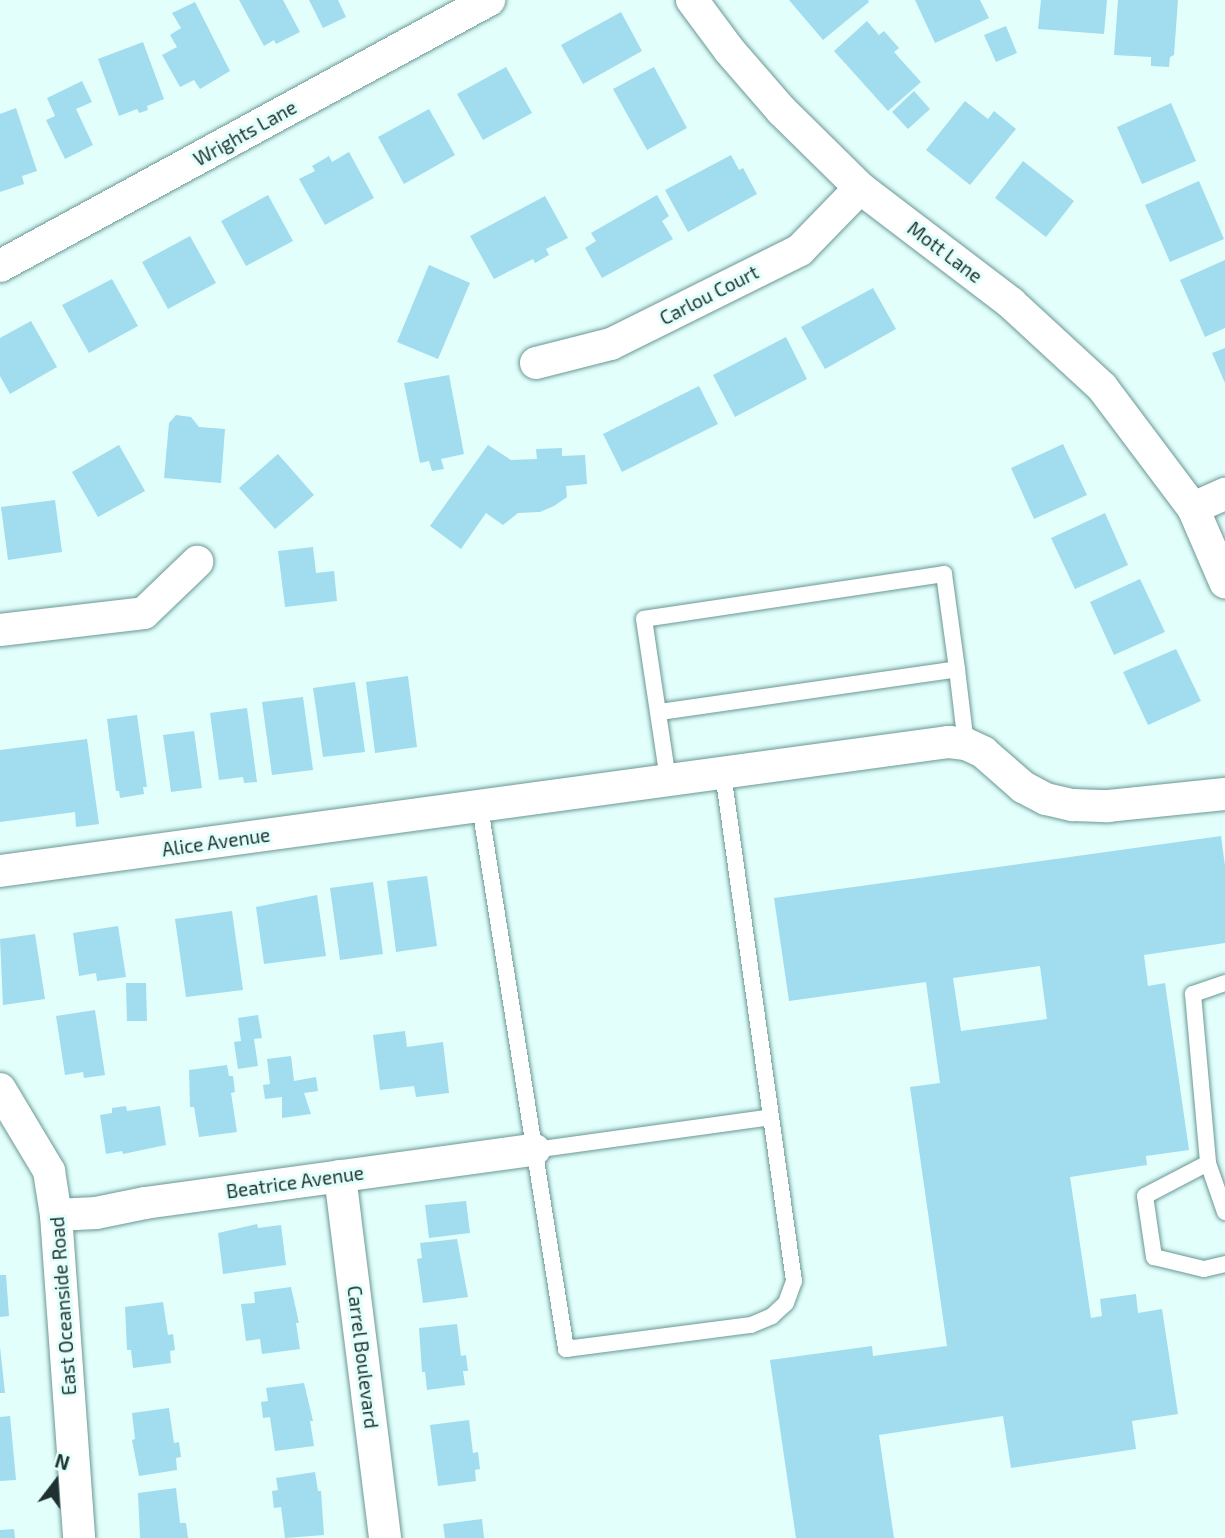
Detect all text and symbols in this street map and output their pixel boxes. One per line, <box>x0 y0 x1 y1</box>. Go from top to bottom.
street label: Wrights Lane <box>189 95 301 171</box>
street label: Mott Lane <box>903 217 987 287</box>
street label: Carlou Court <box>656 260 762 330</box>
street label: Alice Avenue <box>160 823 272 861</box>
street label: Beatrice Avenue <box>224 1161 366 1203</box>
street label: East Oceanside Road <box>45 1216 81 1396</box>
street label: Carrel Boulevard <box>343 1284 383 1430</box>
north arrow <box>21 1447 91 1517</box>
text: N <box>52 1448 72 1474</box>

